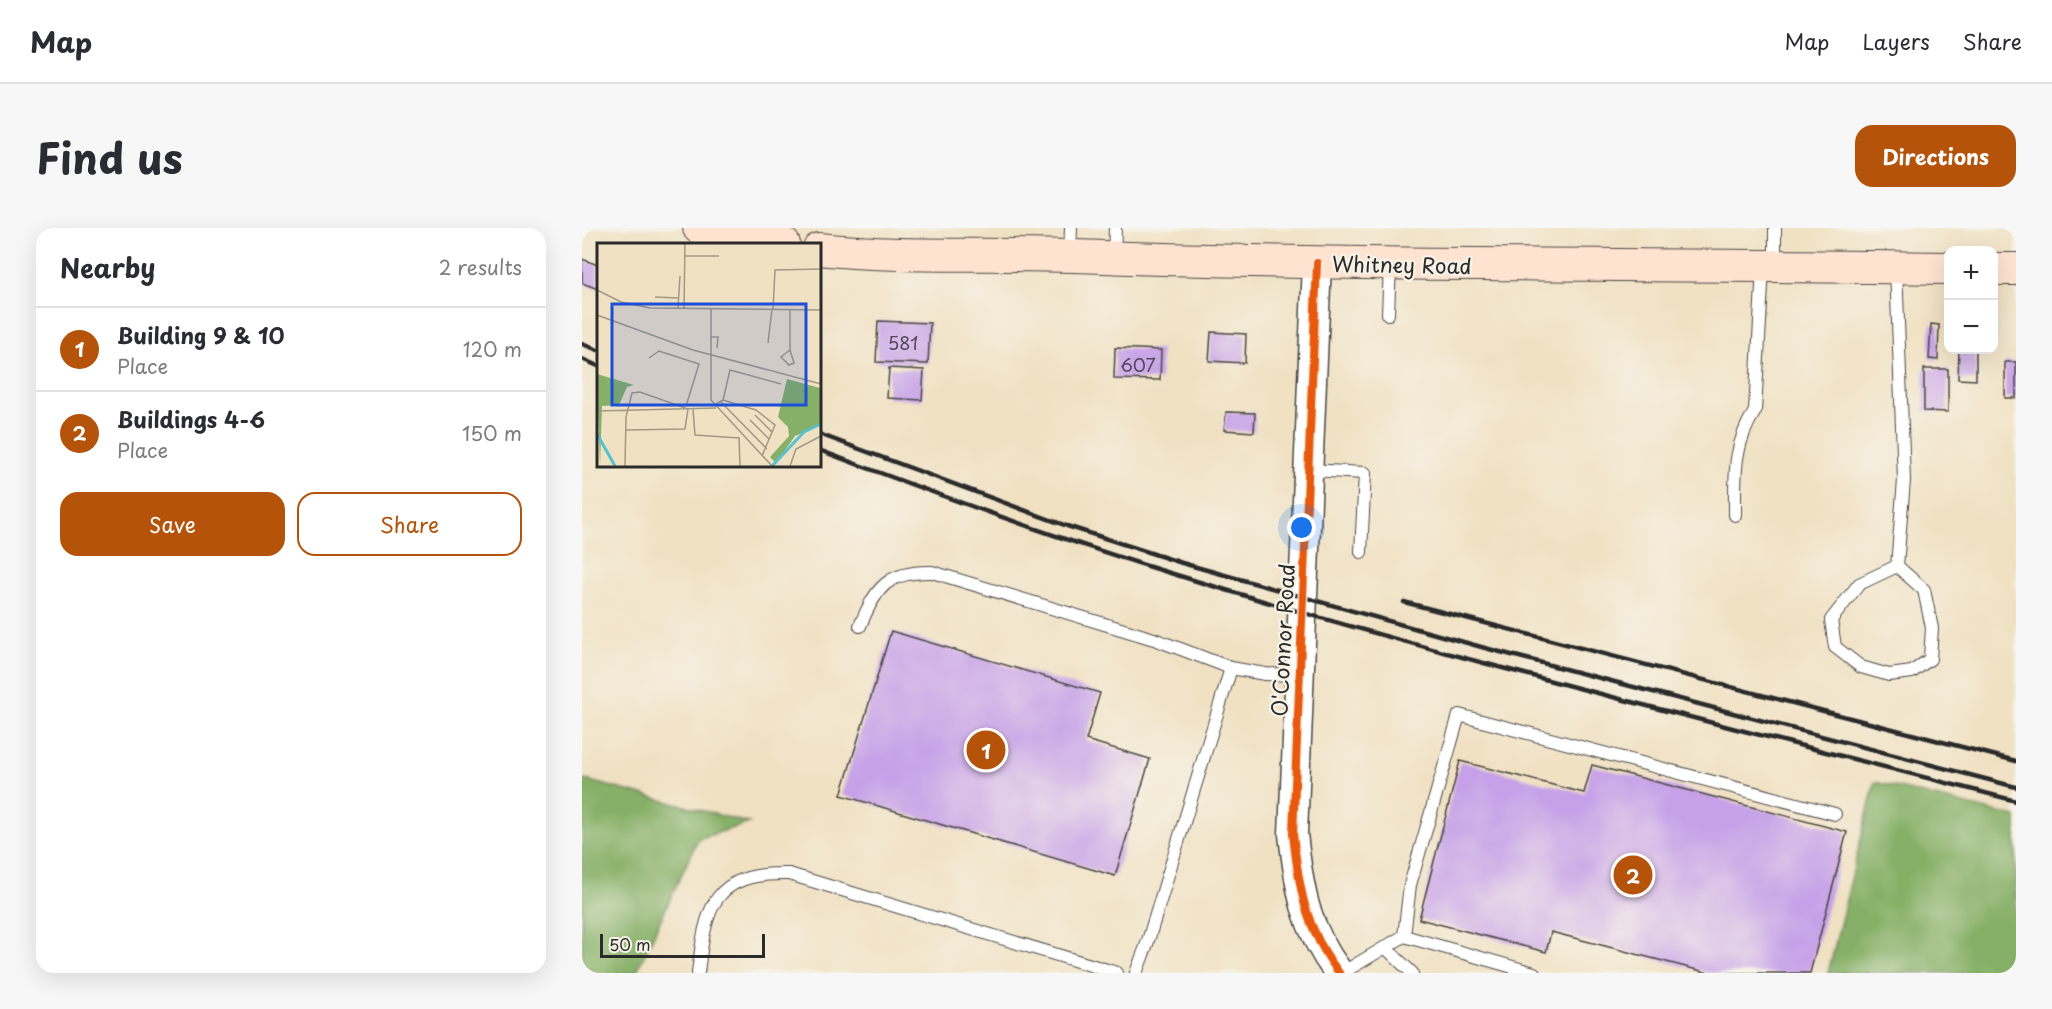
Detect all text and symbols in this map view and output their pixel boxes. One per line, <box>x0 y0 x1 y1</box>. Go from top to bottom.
text: Map <box>30 20 92 63</box>
text: Map <box>1785 25 1829 57</box>
text: Layers <box>1862 25 1930 57</box>
text: Share <box>1963 25 2022 57</box>
text: Find us <box>36 125 183 188</box>
button: Directions <box>1855 125 2016 187</box>
inset map <box>597 243 820 466</box>
map controls <box>1944 246 1998 354</box>
button: + <box>1944 246 1998 300</box>
street label: Whitney Road <box>1332 247 1472 281</box>
text: Nearby <box>60 248 155 287</box>
text: 2 results <box>439 252 522 282</box>
button: − <box>1944 300 1998 354</box>
text: Building 9 & 10 <box>117 318 285 351</box>
house number: 581 <box>888 329 918 356</box>
text: 1 <box>75 334 84 364</box>
text: 120 m <box>463 334 522 364</box>
text: Place <box>117 351 168 381</box>
house number: 607 <box>1120 351 1156 378</box>
text: Buildings 4-6 <box>117 402 265 435</box>
text: 2 <box>72 418 87 448</box>
text: 150 m <box>462 418 522 448</box>
text: Place <box>117 435 168 465</box>
button: Save <box>60 492 285 556</box>
button: Share <box>297 492 522 556</box>
your location <box>1287 513 1316 542</box>
street label: O'Connor Road <box>1262 563 1302 717</box>
pin: 1 <box>966 728 1006 772</box>
pin: 2 <box>1614 852 1652 898</box>
scale bar <box>600 931 765 958</box>
text: 50 m <box>609 932 650 956</box>

